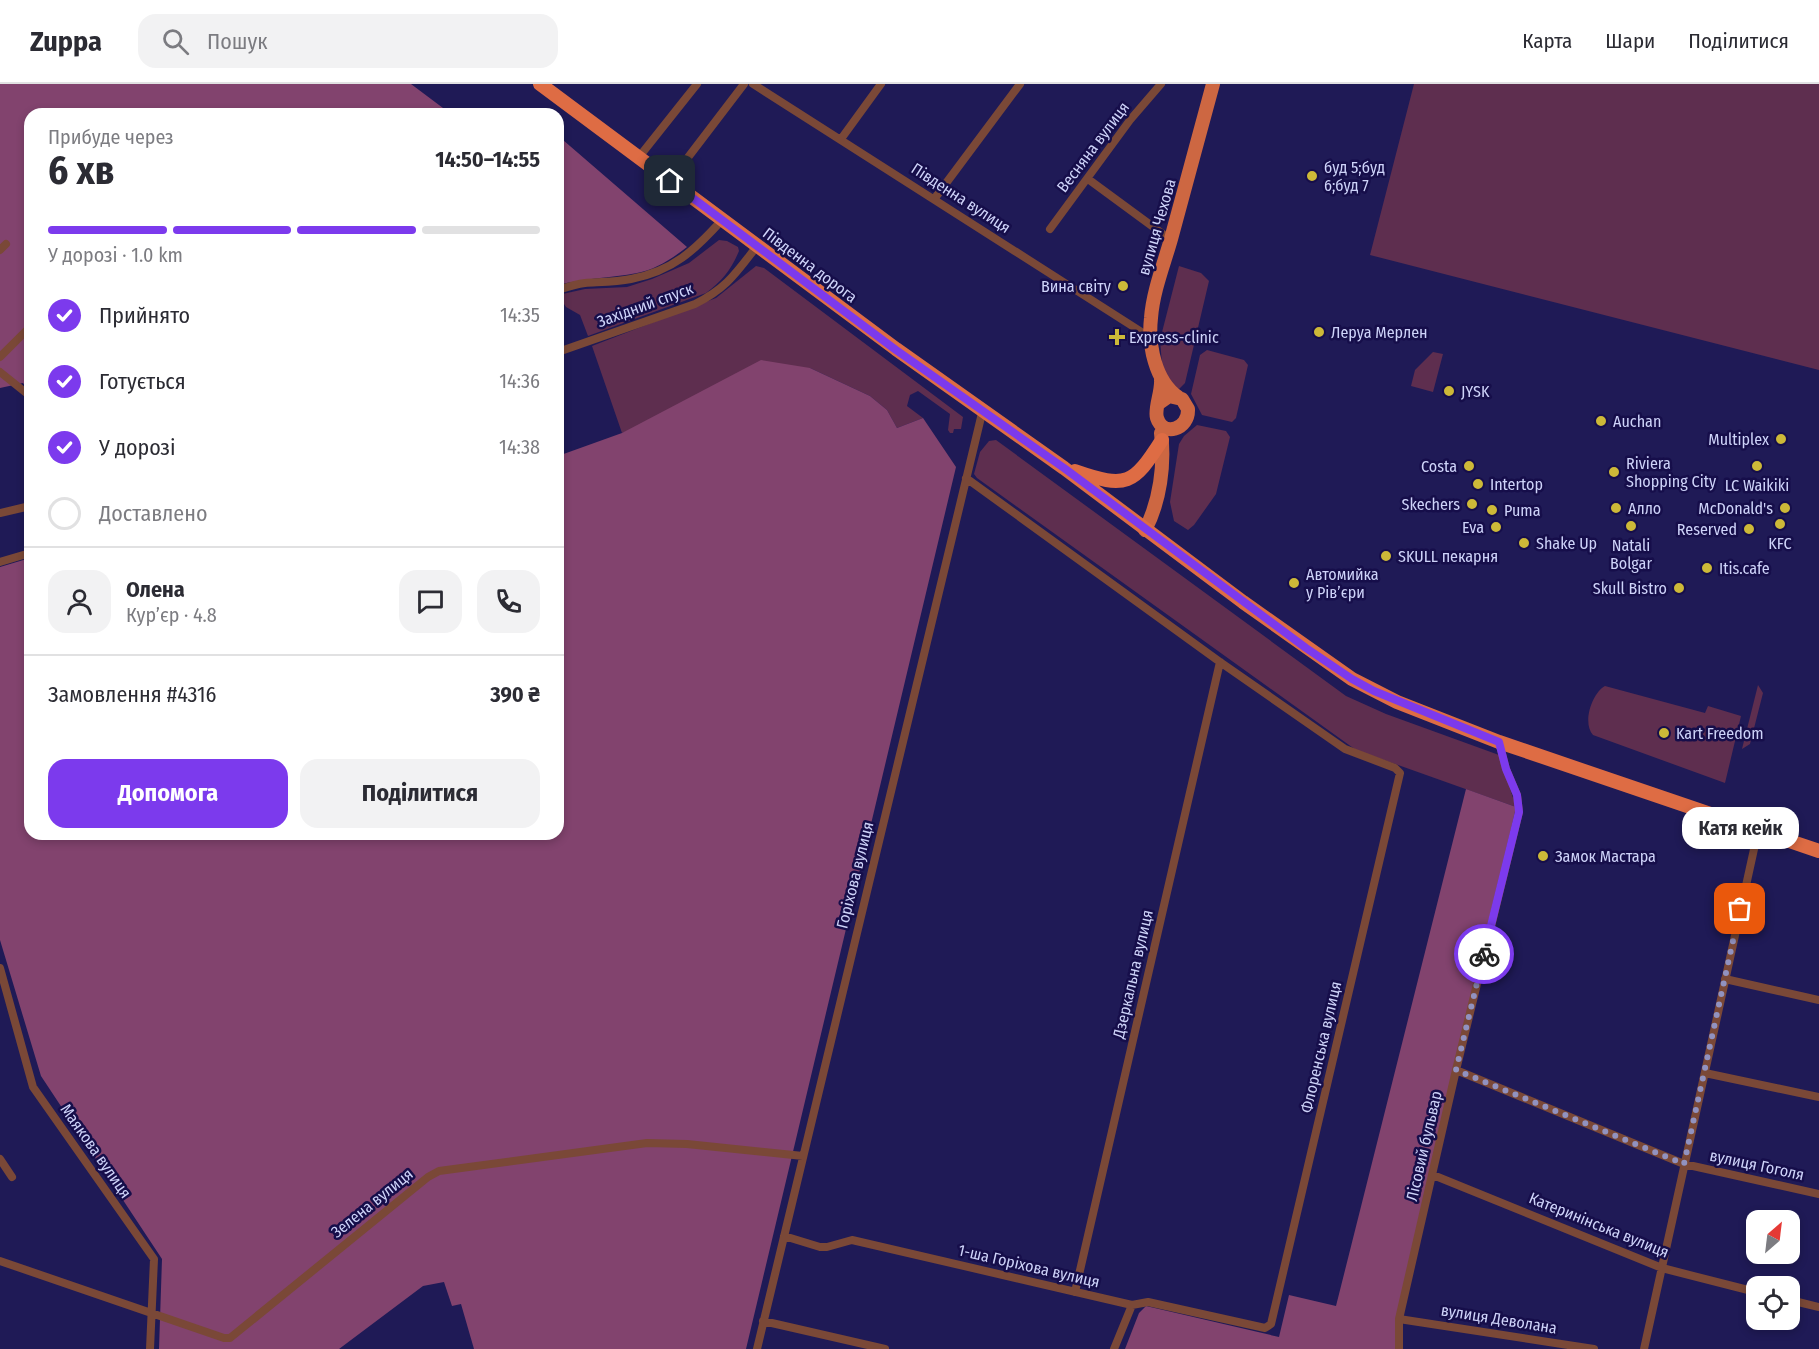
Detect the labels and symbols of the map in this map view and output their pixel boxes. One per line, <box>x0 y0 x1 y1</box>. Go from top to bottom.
street label: Весняна вулиця <box>1053 98 1133 196</box>
pin <box>644 155 695 206</box>
place label: буд 5;буд 6;буд 7 <box>1324 158 1385 195</box>
street label: Південна вулиця <box>908 159 1014 237</box>
marker: буд 5;буд 6;буд 7 <box>1305 169 1319 183</box>
street label: вулиця Чехова <box>1134 177 1180 277</box>
street label: Південна дорога <box>759 223 861 307</box>
place label: Вина світу <box>1041 277 1112 296</box>
street label: Західний спуск <box>594 279 696 331</box>
marker: Вина світу <box>1116 279 1130 293</box>
place label: Леруа Мерлен <box>1331 323 1428 342</box>
marker: Леруа Мерлен <box>1312 325 1326 339</box>
place label: Express-clinic <box>1129 328 1219 347</box>
marker: Express-clinic <box>1110 330 1124 344</box>
place label: JYSK <box>1461 382 1490 401</box>
marker: JYSK <box>1442 384 1456 398</box>
place label: Auchan <box>1613 412 1661 431</box>
marker: Auchan <box>1594 414 1608 428</box>
place label: Multiplex <box>1708 430 1769 449</box>
marker: Multiplex <box>1774 432 1788 446</box>
place label: Riviera Shopping City <box>1626 454 1717 491</box>
place label: Costa <box>1421 457 1457 476</box>
marker: Costa <box>1462 459 1476 473</box>
marker: LC Waikiki <box>1750 459 1764 473</box>
marker: Riviera Shopping City <box>1607 465 1621 479</box>
place label: Intertop <box>1490 475 1543 494</box>
place label: LC Waikiki <box>1725 476 1789 495</box>
marker: Intertop <box>1471 477 1485 491</box>
place label: Skechers <box>1401 495 1460 514</box>
marker: Skechers <box>1465 497 1479 511</box>
place label: Алло <box>1628 499 1661 518</box>
place label: McDonald's <box>1698 499 1773 518</box>
place label: Puma <box>1504 501 1541 520</box>
marker: Алло <box>1609 501 1623 515</box>
marker: McDonald's <box>1778 501 1792 515</box>
marker: Puma <box>1485 503 1499 517</box>
marker: KFC <box>1773 517 1787 531</box>
place label: Eva <box>1462 518 1484 537</box>
marker: Natali Bolgar <box>1624 519 1638 533</box>
marker: Eva <box>1489 520 1503 534</box>
place label: Reserved <box>1677 520 1737 539</box>
marker: Reserved <box>1742 522 1756 536</box>
place label: Shake Up <box>1536 534 1597 553</box>
place label: KFC <box>1768 534 1792 553</box>
marker: Shake Up <box>1517 536 1531 550</box>
place label: Natali Bolgar <box>1610 536 1652 573</box>
place label: SKULL пекарня <box>1398 547 1498 566</box>
marker: SKULL пекарня <box>1379 549 1393 563</box>
place label: Itis.cafe <box>1719 559 1770 578</box>
marker: Itis.cafe <box>1700 561 1714 575</box>
place label: Автомийка у Рівʼєри <box>1306 565 1379 602</box>
marker: Автомийка у Рівʼєри <box>1287 576 1301 590</box>
place label: Skull Bistro <box>1593 579 1667 598</box>
marker: Skull Bistro <box>1672 581 1686 595</box>
place label: Kart Freedom <box>1676 724 1763 743</box>
marker: Kart Freedom <box>1657 726 1671 740</box>
callout: Катя кейк <box>1682 807 1798 849</box>
street label: Горіхова вулиця <box>833 820 877 930</box>
place label: Замок Мастара <box>1555 847 1656 866</box>
marker: Замок Мастара <box>1536 849 1550 863</box>
pin <box>1714 883 1765 934</box>
street label: Дзеркальна вулиця <box>1109 908 1157 1041</box>
courier <box>1454 924 1514 984</box>
street label: Флоренська вулиця <box>1297 979 1345 1115</box>
street label: Лісовий бульвар <box>1402 1089 1446 1203</box>
street label: Маякова вулиця <box>57 1100 135 1202</box>
street label: вулиця Гоголя <box>1708 1146 1806 1184</box>
street label: Зелена вулиця <box>327 1164 417 1242</box>
street label: Катеринінська вулиця <box>1526 1188 1672 1262</box>
north arrow <box>1746 1210 1800 1264</box>
street label: 1-ша Горіхова вулиця <box>956 1240 1102 1292</box>
street label: вулиця Деволана <box>1440 1300 1559 1338</box>

